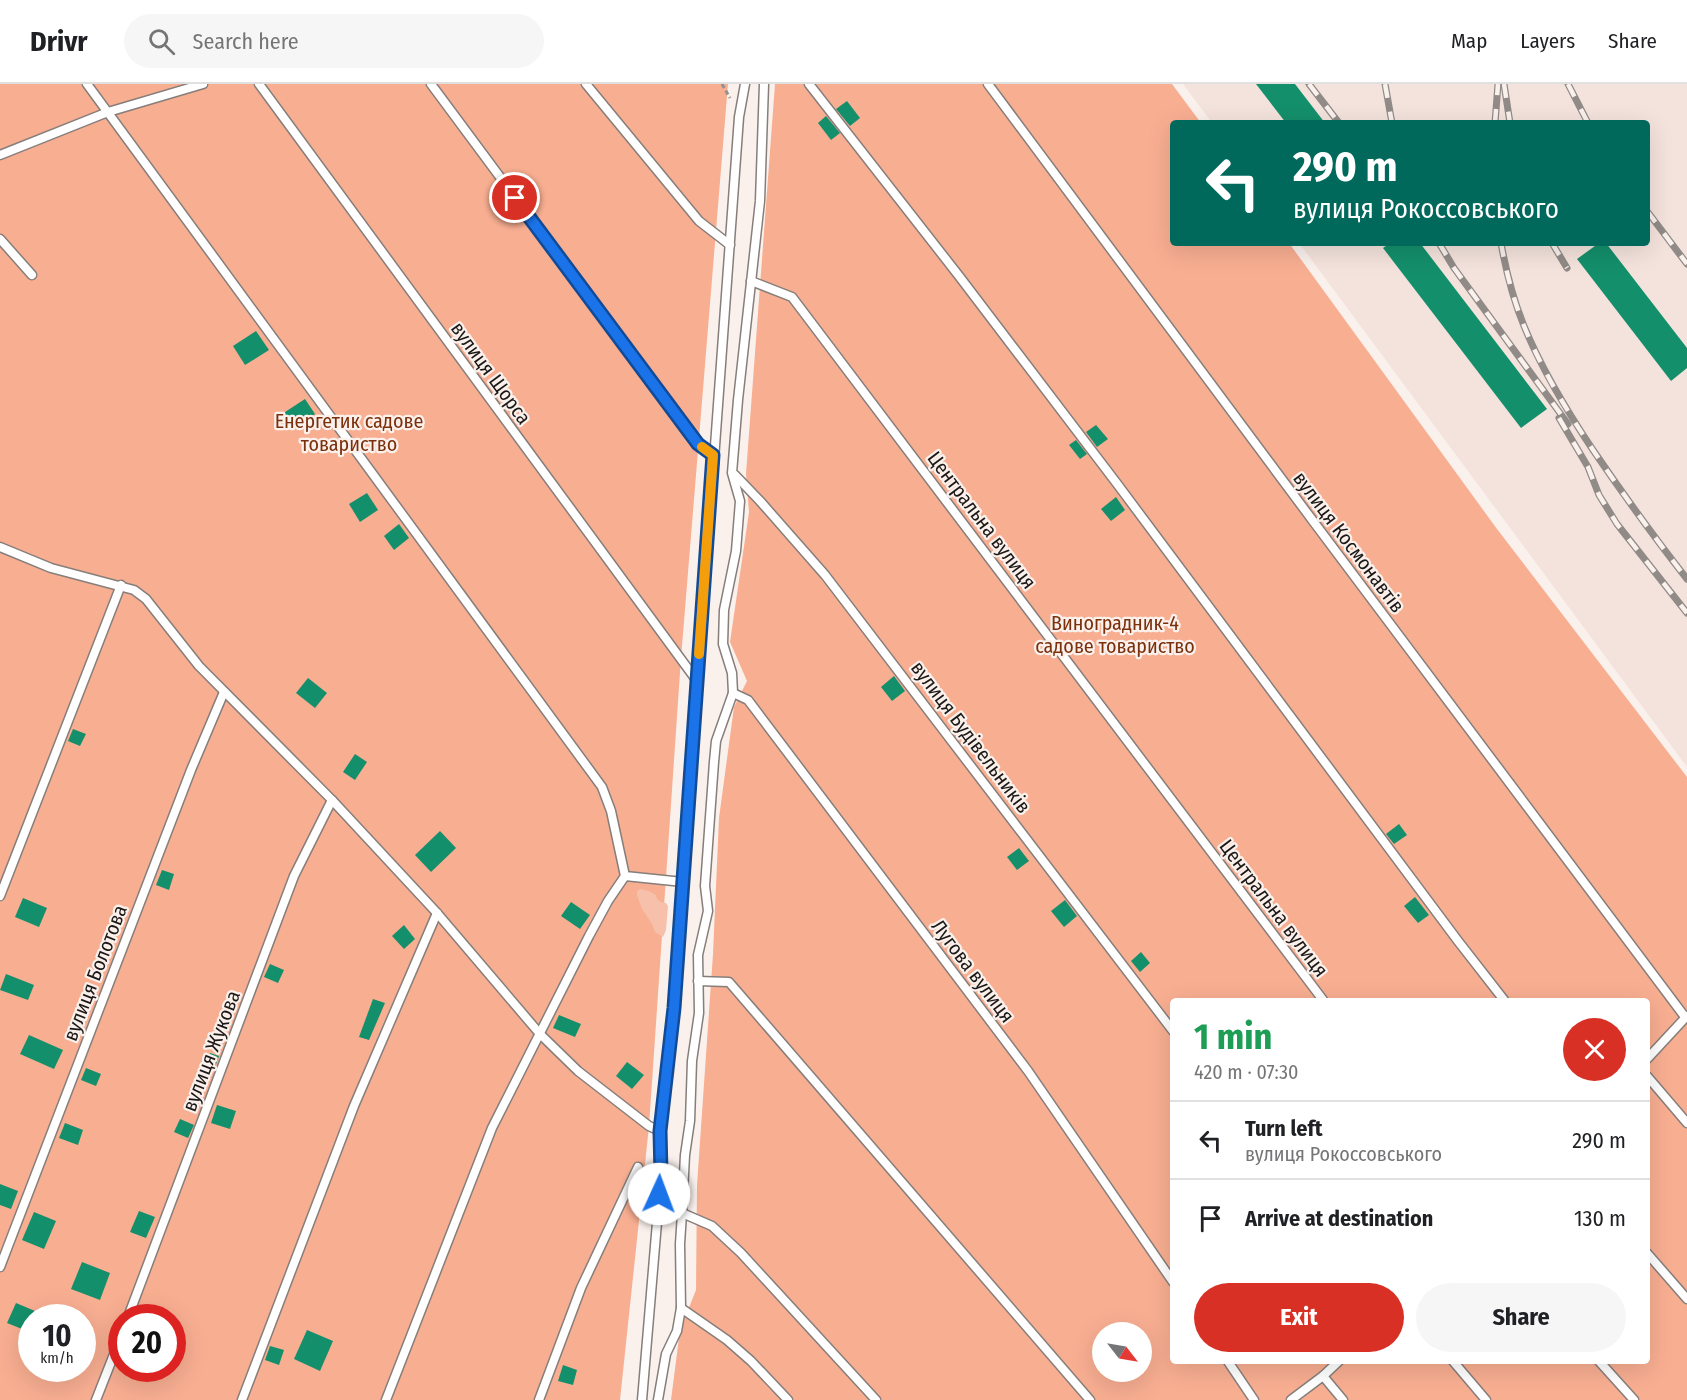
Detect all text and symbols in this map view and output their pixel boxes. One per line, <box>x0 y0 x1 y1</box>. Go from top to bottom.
search box <box>124 14 544 68</box>
text: Drivr <box>30 25 88 58</box>
icon: search <box>145 25 178 58</box>
text: Search here <box>193 28 299 55</box>
text: Map <box>1451 28 1487 54</box>
text: Layers <box>1520 28 1575 54</box>
text: Share <box>1608 28 1657 54</box>
text: 290 m <box>1293 142 1398 192</box>
icon: left <box>1194 144 1272 222</box>
pin <box>489 172 540 223</box>
icon: arrive <box>498 181 531 214</box>
text: вулиця Рокоссовського <box>1293 193 1559 225</box>
street label: вулиця Щорса <box>446 317 536 429</box>
park label: Енергетик садове товариство <box>275 409 423 456</box>
street label: Центральна вулиця <box>923 447 1041 593</box>
street label: вулиця Космонавтів <box>1288 467 1410 617</box>
park label: Виноградник-4 садове товариство <box>1035 611 1195 658</box>
street label: вулиця Будівельників <box>906 656 1036 818</box>
street label: Центральна вулиця <box>1215 835 1333 981</box>
street label: вулиця Болотова <box>58 902 132 1044</box>
street label: Лугова вулиця <box>926 915 1020 1027</box>
street label: вулиця Жукова <box>177 987 245 1115</box>
text: 1 min <box>1194 1015 1272 1059</box>
button: close <box>1563 1018 1626 1081</box>
text: 420 m · 07:30 <box>1194 1060 1298 1084</box>
text: Turn left <box>1245 1115 1323 1142</box>
icon: left <box>1194 1124 1227 1157</box>
text: 290 m <box>1572 1127 1626 1154</box>
text: вулиця Рокоссовського <box>1245 1142 1442 1166</box>
position arrow <box>627 1162 691 1226</box>
icon: arrive <box>1194 1202 1227 1235</box>
text: Arrive at destination <box>1245 1205 1433 1232</box>
text: 130 m <box>1574 1205 1626 1232</box>
button: Exit <box>1194 1283 1404 1352</box>
button: Share <box>1416 1283 1626 1352</box>
speed limit sign: 20 <box>108 1304 186 1382</box>
text: 10 <box>42 1318 72 1354</box>
north arrow <box>1092 1322 1152 1382</box>
map controls <box>1092 1322 1152 1382</box>
text: km/h <box>40 1349 74 1367</box>

